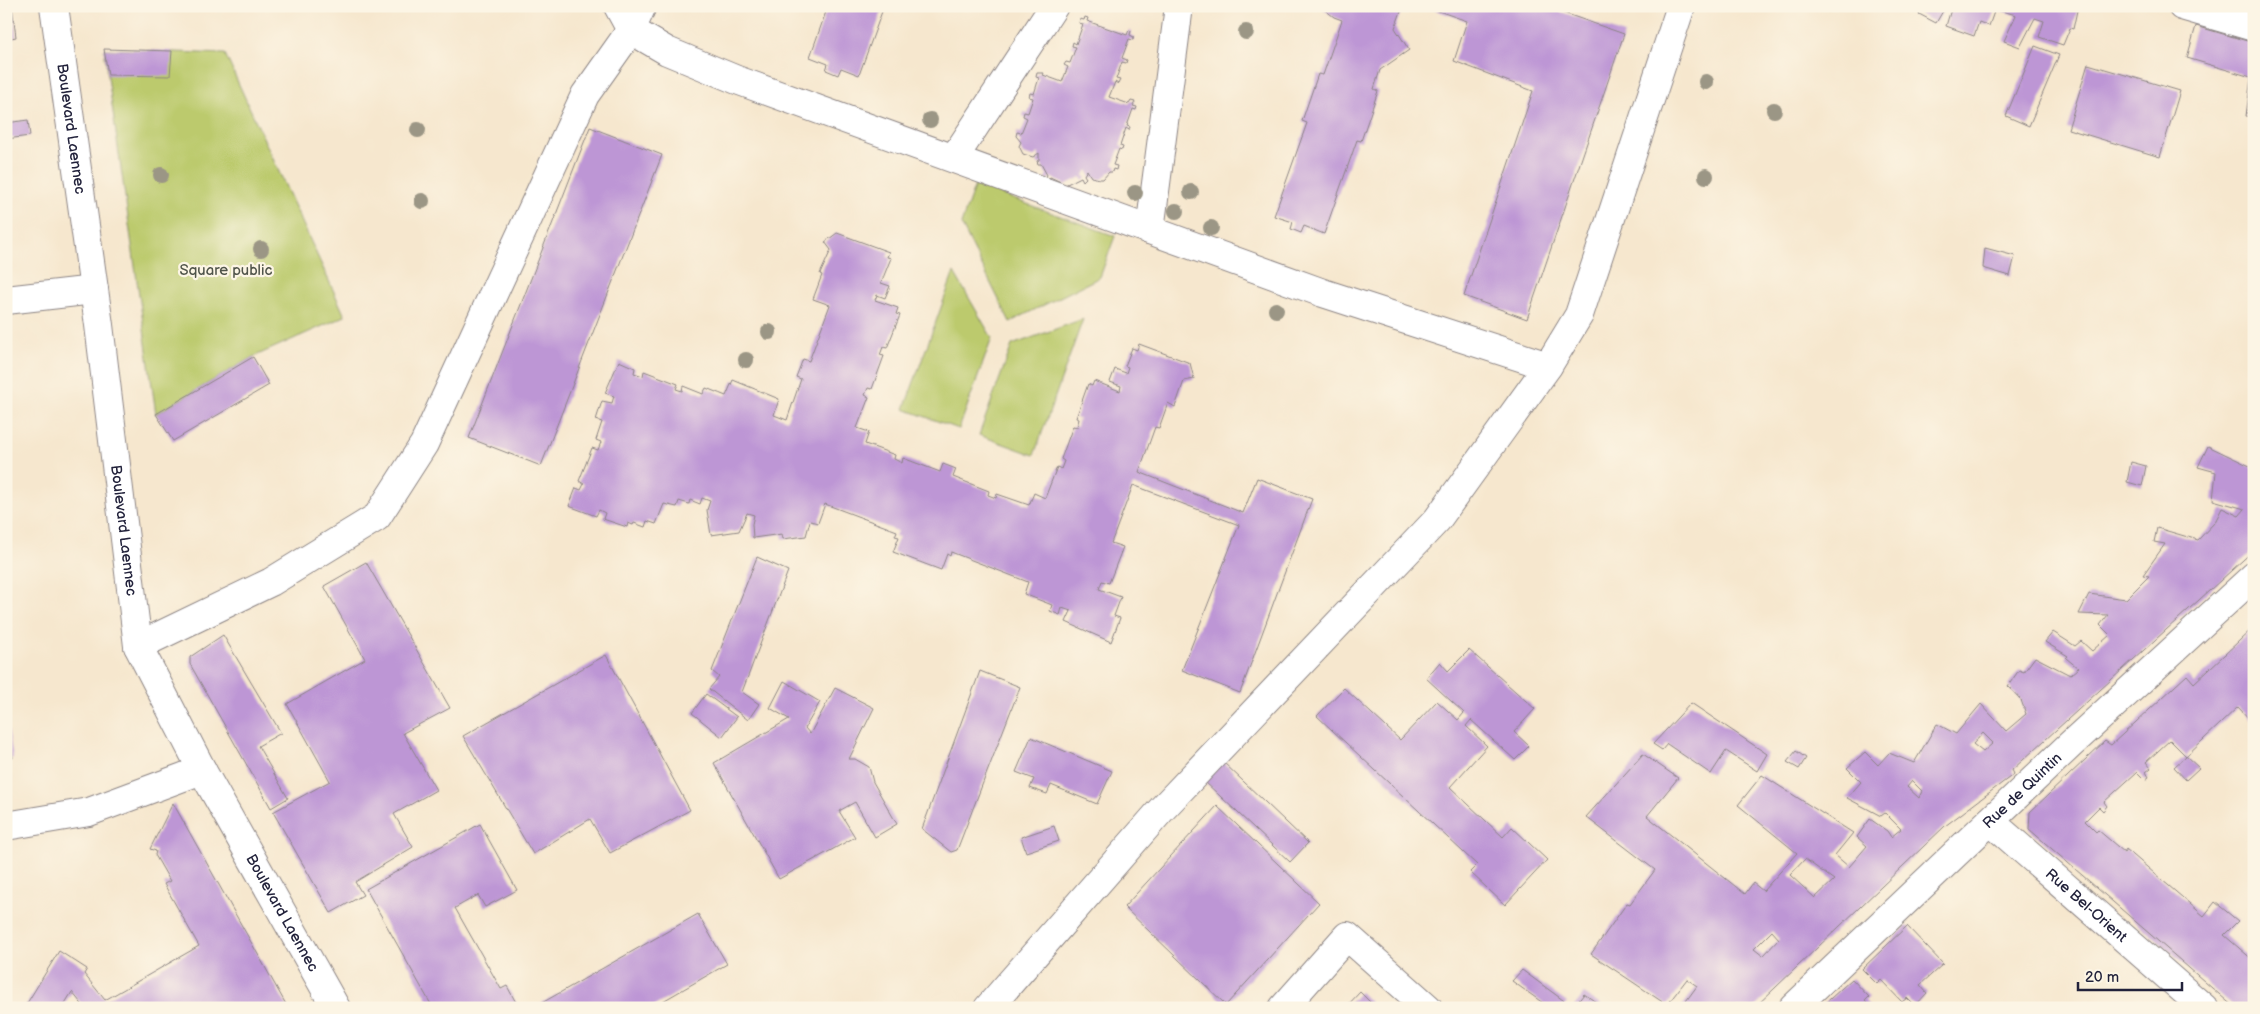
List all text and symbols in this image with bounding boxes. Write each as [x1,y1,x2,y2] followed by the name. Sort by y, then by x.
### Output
[53,62,90,195] street label: Boulevard Laennec
[180,261,272,280] park label: Square public
[107,464,141,597] street label: Boulevard Laennec
[1979,748,2066,832] street label: Rue de Quintin
[242,851,323,975] street label: Boulevard Laennec
[2042,864,2131,946] street label: Rue Bel-Orient
[2078,959,2181,991] scale bar
[2085,968,2119,987] text: 20 m

